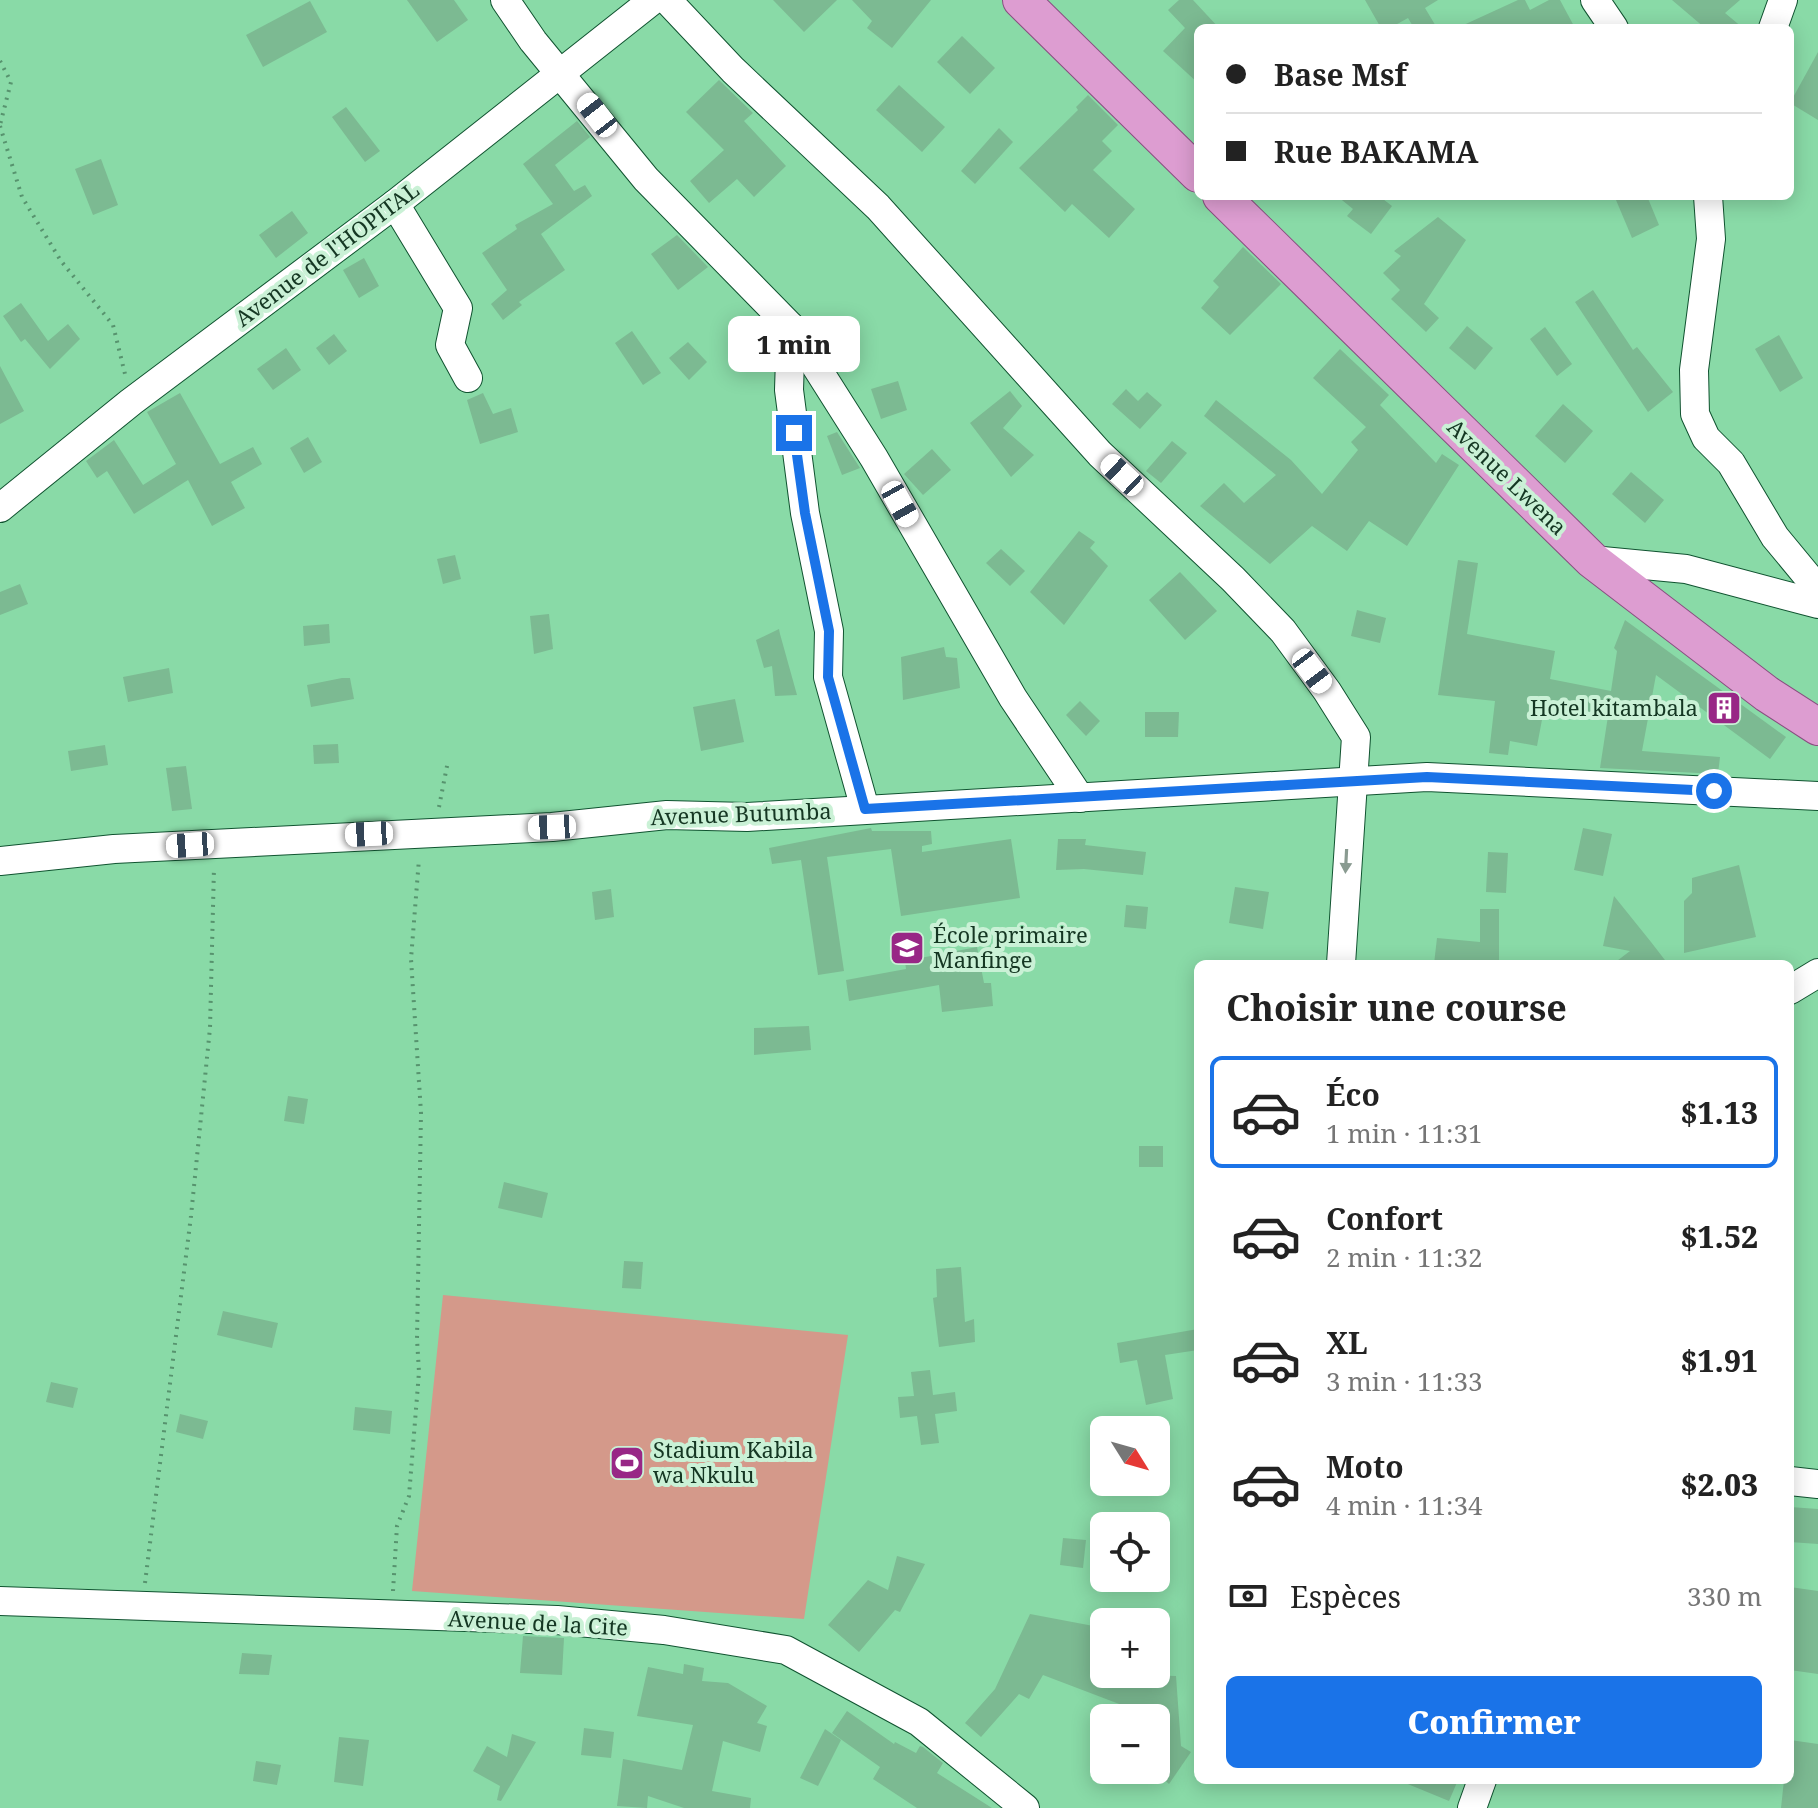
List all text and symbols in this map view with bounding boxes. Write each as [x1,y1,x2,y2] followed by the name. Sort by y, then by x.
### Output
[1274,54,1407,95] text: Base Msf
[573,89,621,141] car
[1274,131,1478,172] text: Rue BAKAMA
[228,174,425,332] street label: Avenue de l'HOPITAL
[728,317,860,373] callout: 1 min
[757,326,831,362] text: 1 min
[1441,412,1574,541] street label: Avenue Lwena
[776,415,812,451] route end
[1096,450,1148,500] car
[878,477,922,531] car
[1288,645,1336,697] car
[1705,689,1743,727] building icon: Hotel kitambala
[1530,692,1698,722] place label: Hotel kitambala
[1696,773,1732,809] route start
[650,795,832,831] street label: Avenue Butumba
[528,814,576,840] car
[344,821,394,847] car
[165,831,215,859] car
[1340,849,1353,874] one-way arrow
[933,919,1088,974] place label: École primaire Manfinge
[888,929,926,967] school or university icon: École primaire Manfinge
[1226,983,1567,1032] text: Choisir une course
[1326,1074,1380,1115] text: Éco
[1230,1076,1302,1148] icon: car
[1681,1092,1758,1133] text: $1.13
[1326,1115,1483,1151] text: 1 min · 11:31
[1326,1198,1443,1239] text: Confort
[1230,1200,1302,1272] icon: car
[1681,1216,1758,1257] text: $1.52
[1326,1239,1483,1275] text: 2 min · 11:32
[1326,1322,1368,1363] text: XL
[1230,1324,1302,1396] icon: car
[1681,1340,1758,1381] text: $1.91
[1326,1363,1483,1399] text: 3 min · 11:33
[1090,1416,1170,1496] north arrow
[1090,1416,1170,1784] map controls
[653,1434,814,1489] place label: Stadium Kabila wa Nkulu
[608,1444,646,1482] sports icon: Stadium Kabila wa Nkulu
[1326,1446,1404,1487] text: Moto
[1230,1448,1302,1520] icon: car
[1681,1464,1758,1505] text: $2.03
[1326,1487,1483,1523] text: 4 min · 11:34
[1090,1512,1170,1592] button: locate
[1226,1574,1270,1618] icon: cash
[1290,1576,1401,1617] text: Espèces
[1687,1578,1762,1614] text: 330 m
[447,1602,629,1642] street label: Avenue de la Cite
[1090,1608,1170,1688] button: +
[1226,1676,1762,1768] button: Confirmer
[1090,1704,1170,1784] button: −

